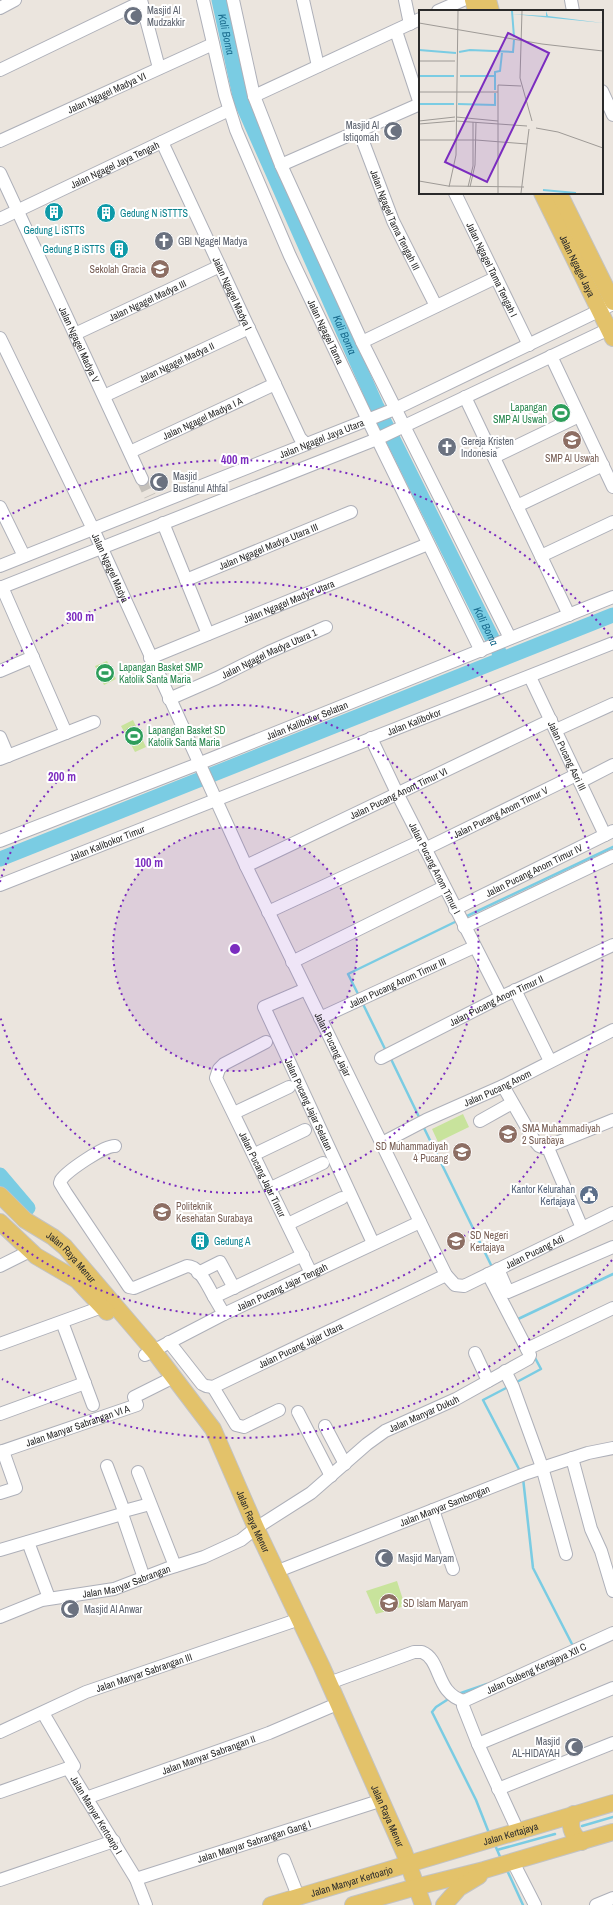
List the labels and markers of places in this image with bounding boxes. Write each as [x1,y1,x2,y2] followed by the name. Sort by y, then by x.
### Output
[147,4,185,29] place label: Masjid Al Mudzakkir
[122,5,144,27] mosque icon: Masjid Al Mudzakkir
[343,119,379,144] place label: Masjid Al Istiqomah
[382,120,404,142] mosque icon: Masjid Al Istiqomah
[43,201,65,223] building icon: Gedung L iSTTS
[95,202,117,224] building icon: Gedung N iSTTTS
[120,207,188,220] place label: Gedung N iSTTTS
[23,224,85,237] place label: Gedung L iSTTS
[153,230,175,252] church icon: GBI Ngagel Madya
[178,235,248,248] place label: GBI Ngagel Madya
[108,238,130,260] building icon: Gedung B iSTTS
[43,243,106,256] place label: Gedung B iSTTS
[149,258,171,280] school or university icon: Sekolah Gracia
[89,263,146,276] place label: Sekolah Gracia
[493,401,547,426] place label: Lapangan SMP Al Uswah
[550,402,572,424] sports icon: Lapangan SMP Al Uswah
[561,429,583,451] school or university icon: SMP Al Uswah
[461,435,514,460] place label: Gereja Kristen Indonesia
[436,436,458,458] church icon: Gereja Kristen Indonesia
[545,452,599,465] place label: SMP Al Uswah
[173,470,228,495] place label: Masjid Bustanul Athfal
[148,471,170,493] mosque icon: Masjid Bustanul Athfal
[119,661,203,686] place label: Lapangan Basket SMP Katolik Santa Maria
[94,662,116,684] sports icon: Lapangan Basket SMP Katolik Santa Maria
[148,724,226,749] place label: Lapangan Basket SD Katolik Santa Maria
[123,725,145,747] sports icon: Lapangan Basket SD Katolik Santa Maria
[228,942,242,956] centre of rings
[522,1122,600,1147] place label: SMA Muhammadiyah 2 Surabaya
[497,1123,519,1145] school or university icon: SMA Muhammadiyah 2 Surabaya
[376,1140,448,1165] place label: SD Muhammadiyah 4 Pucang
[451,1141,473,1163] school or university icon: SD Muhammadiyah 4 Pucang
[511,1183,575,1208] place label: Kantor Kelurahan Kertajaya
[578,1184,600,1206] public building icon: Kantor Kelurahan Kertajaya
[176,1200,253,1225] place label: Politeknik Kesehatan Surabaya
[151,1201,173,1223] school or university icon: Politeknik Kesehatan Surabaya
[470,1229,508,1254] place label: SD Negeri Kertajaya
[189,1230,211,1252] building icon: Gedung A
[445,1230,467,1252] school or university icon: SD Negeri Kertajaya
[214,1235,251,1248] place label: Gedung A
[373,1547,395,1569] mosque icon: Masjid Maryam
[398,1552,454,1565] place label: Masjid Maryam
[378,1592,400,1614] school or university icon: SD Islam Maryam
[403,1597,468,1610] place label: SD Islam Maryam
[59,1598,81,1620] mosque icon: Masjid Al Anwar
[84,1603,143,1616] place label: Masjid Al Anwar
[511,1735,560,1760] place label: Masjid AL-HIDAYAH
[563,1736,585,1758] mosque icon: Masjid AL-HIDAYAH

